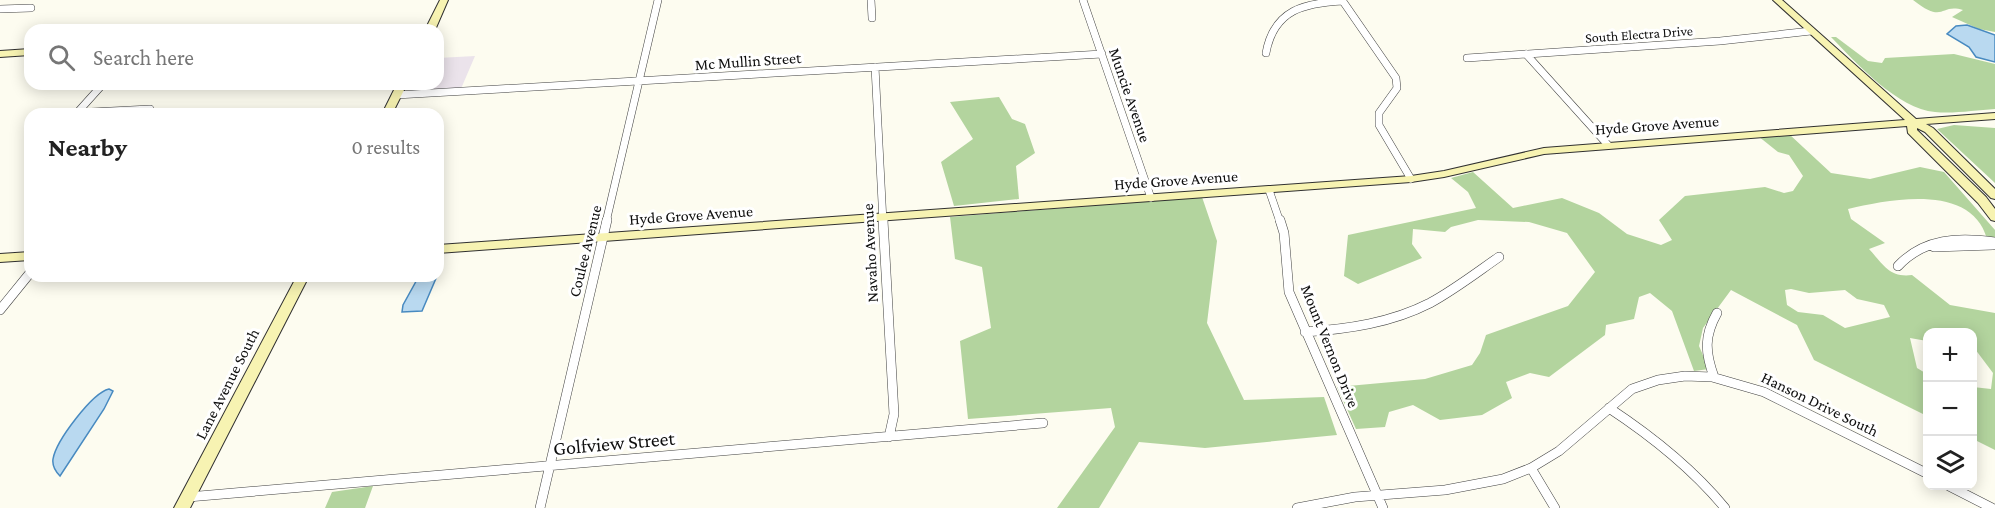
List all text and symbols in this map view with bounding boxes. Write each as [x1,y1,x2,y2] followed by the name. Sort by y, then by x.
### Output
[1585,22,1693,46] street label: South Electra Drive
[24,24,444,90] search box
[45,41,78,74] icon: search
[93,45,194,70] text: Search here
[1106,46,1154,144] street label: Muncie Avenue
[694,49,802,73] street label: Mc Mullin Street
[1595,112,1719,139] street label: Hyde Grove Avenue
[48,133,127,162] text: Nearby
[351,136,420,158] text: 0 results
[1114,167,1238,194] street label: Hyde Grove Avenue
[629,202,753,229] street label: Hyde Grove Avenue
[565,203,605,299] street label: Coulee Avenue
[859,203,881,303] street label: Navaho Avenue
[1298,282,1362,410] street label: Mount Vernon Drive
[192,325,262,442] street label: Lane Avenue South
[1923,328,1977,490] map controls
[1923,328,1977,382] button: +
[1759,368,1882,440] street label: Hanson Drive South
[1923,382,1977,436] button: −
[552,427,676,459] street label: Golfview Street
[1923,436,1977,490] button: layers

